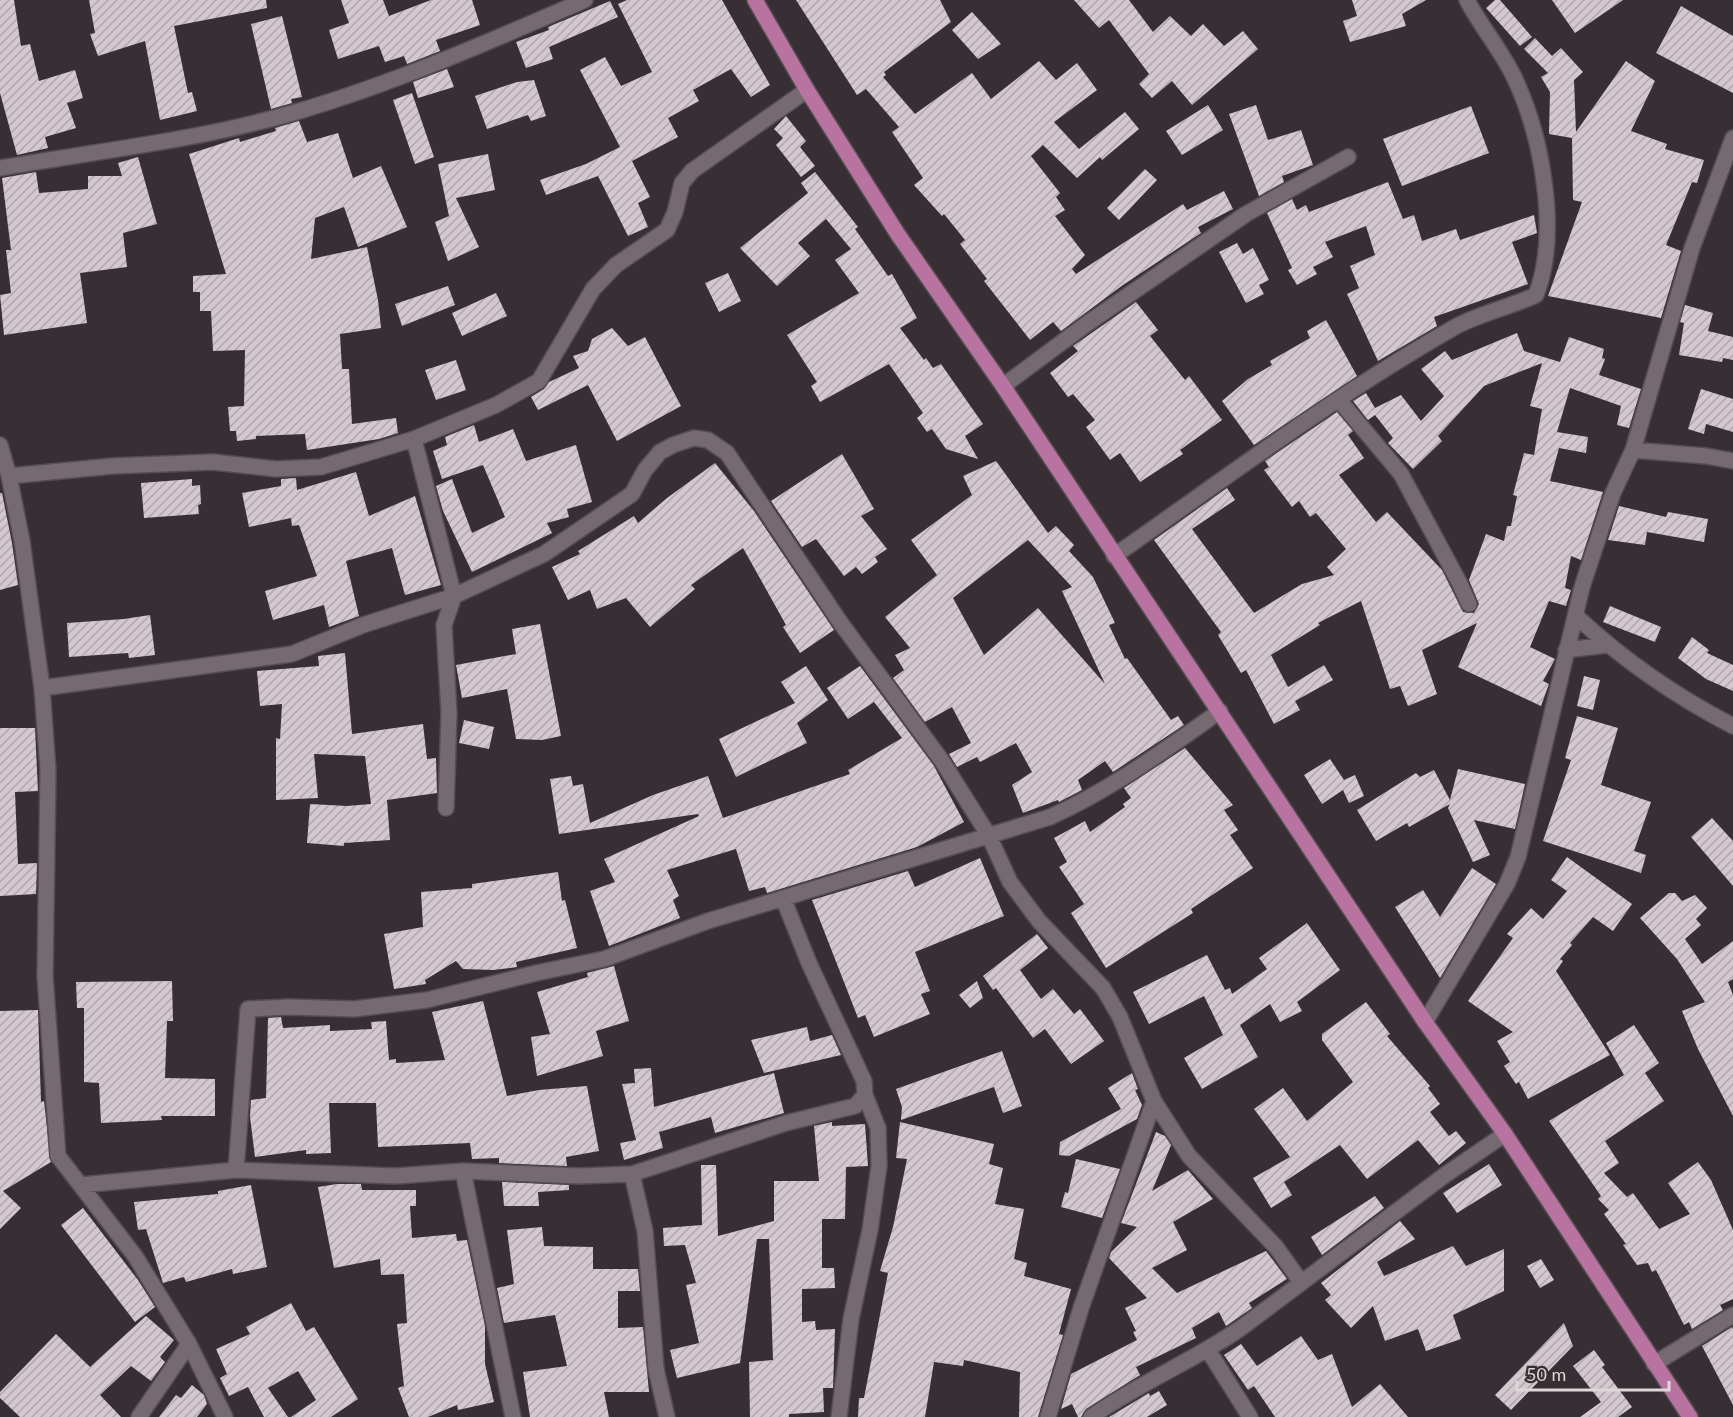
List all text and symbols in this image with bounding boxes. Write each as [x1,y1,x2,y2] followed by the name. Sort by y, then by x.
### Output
[1517,1354,1668,1392] scale bar
[1526,1363,1566,1385] text: 50 m

